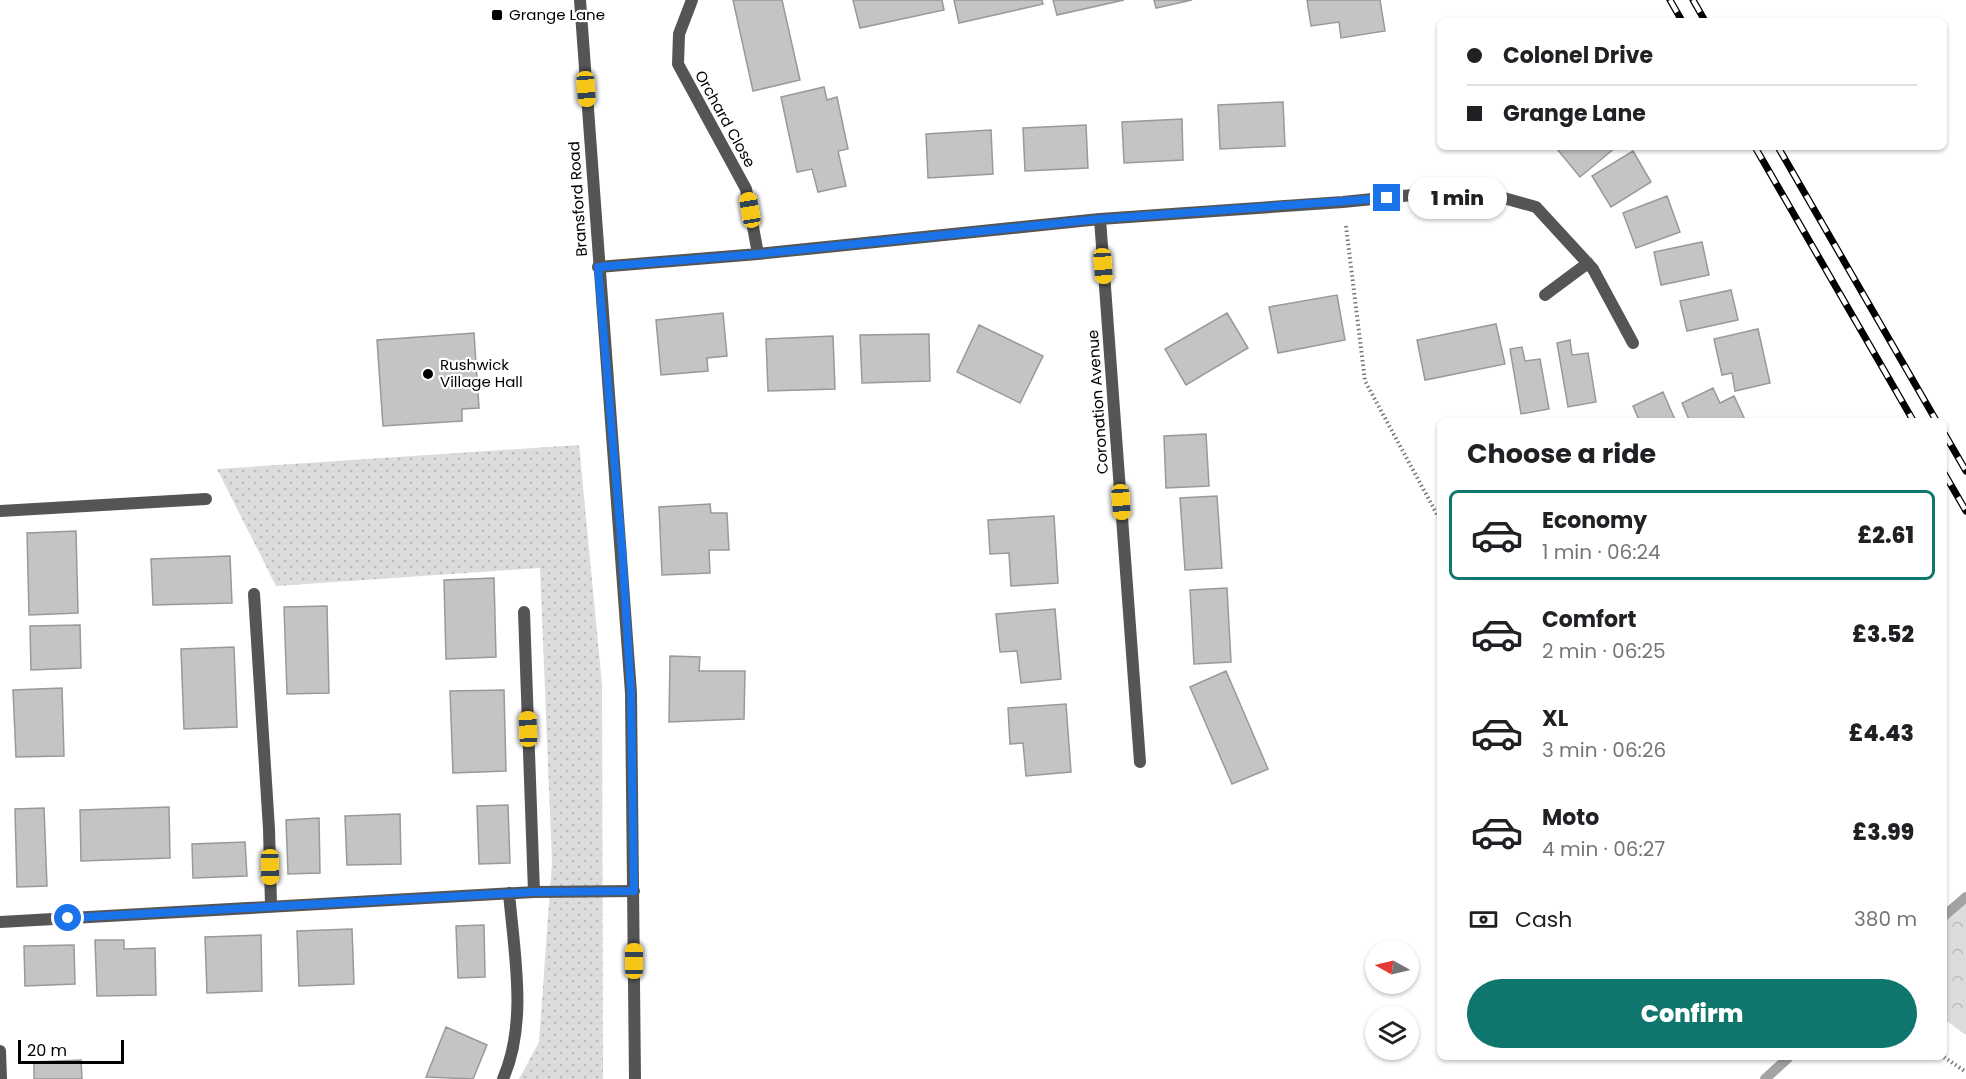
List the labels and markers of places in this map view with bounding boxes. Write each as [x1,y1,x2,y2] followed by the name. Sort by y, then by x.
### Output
[509,4,605,25] place label: Grange Lane
[490,8,504,22] marker: Grange Lane
[440,354,523,392] place label: Rushwick Village Hall
[421,367,435,381] marker: Rushwick Village Hall

